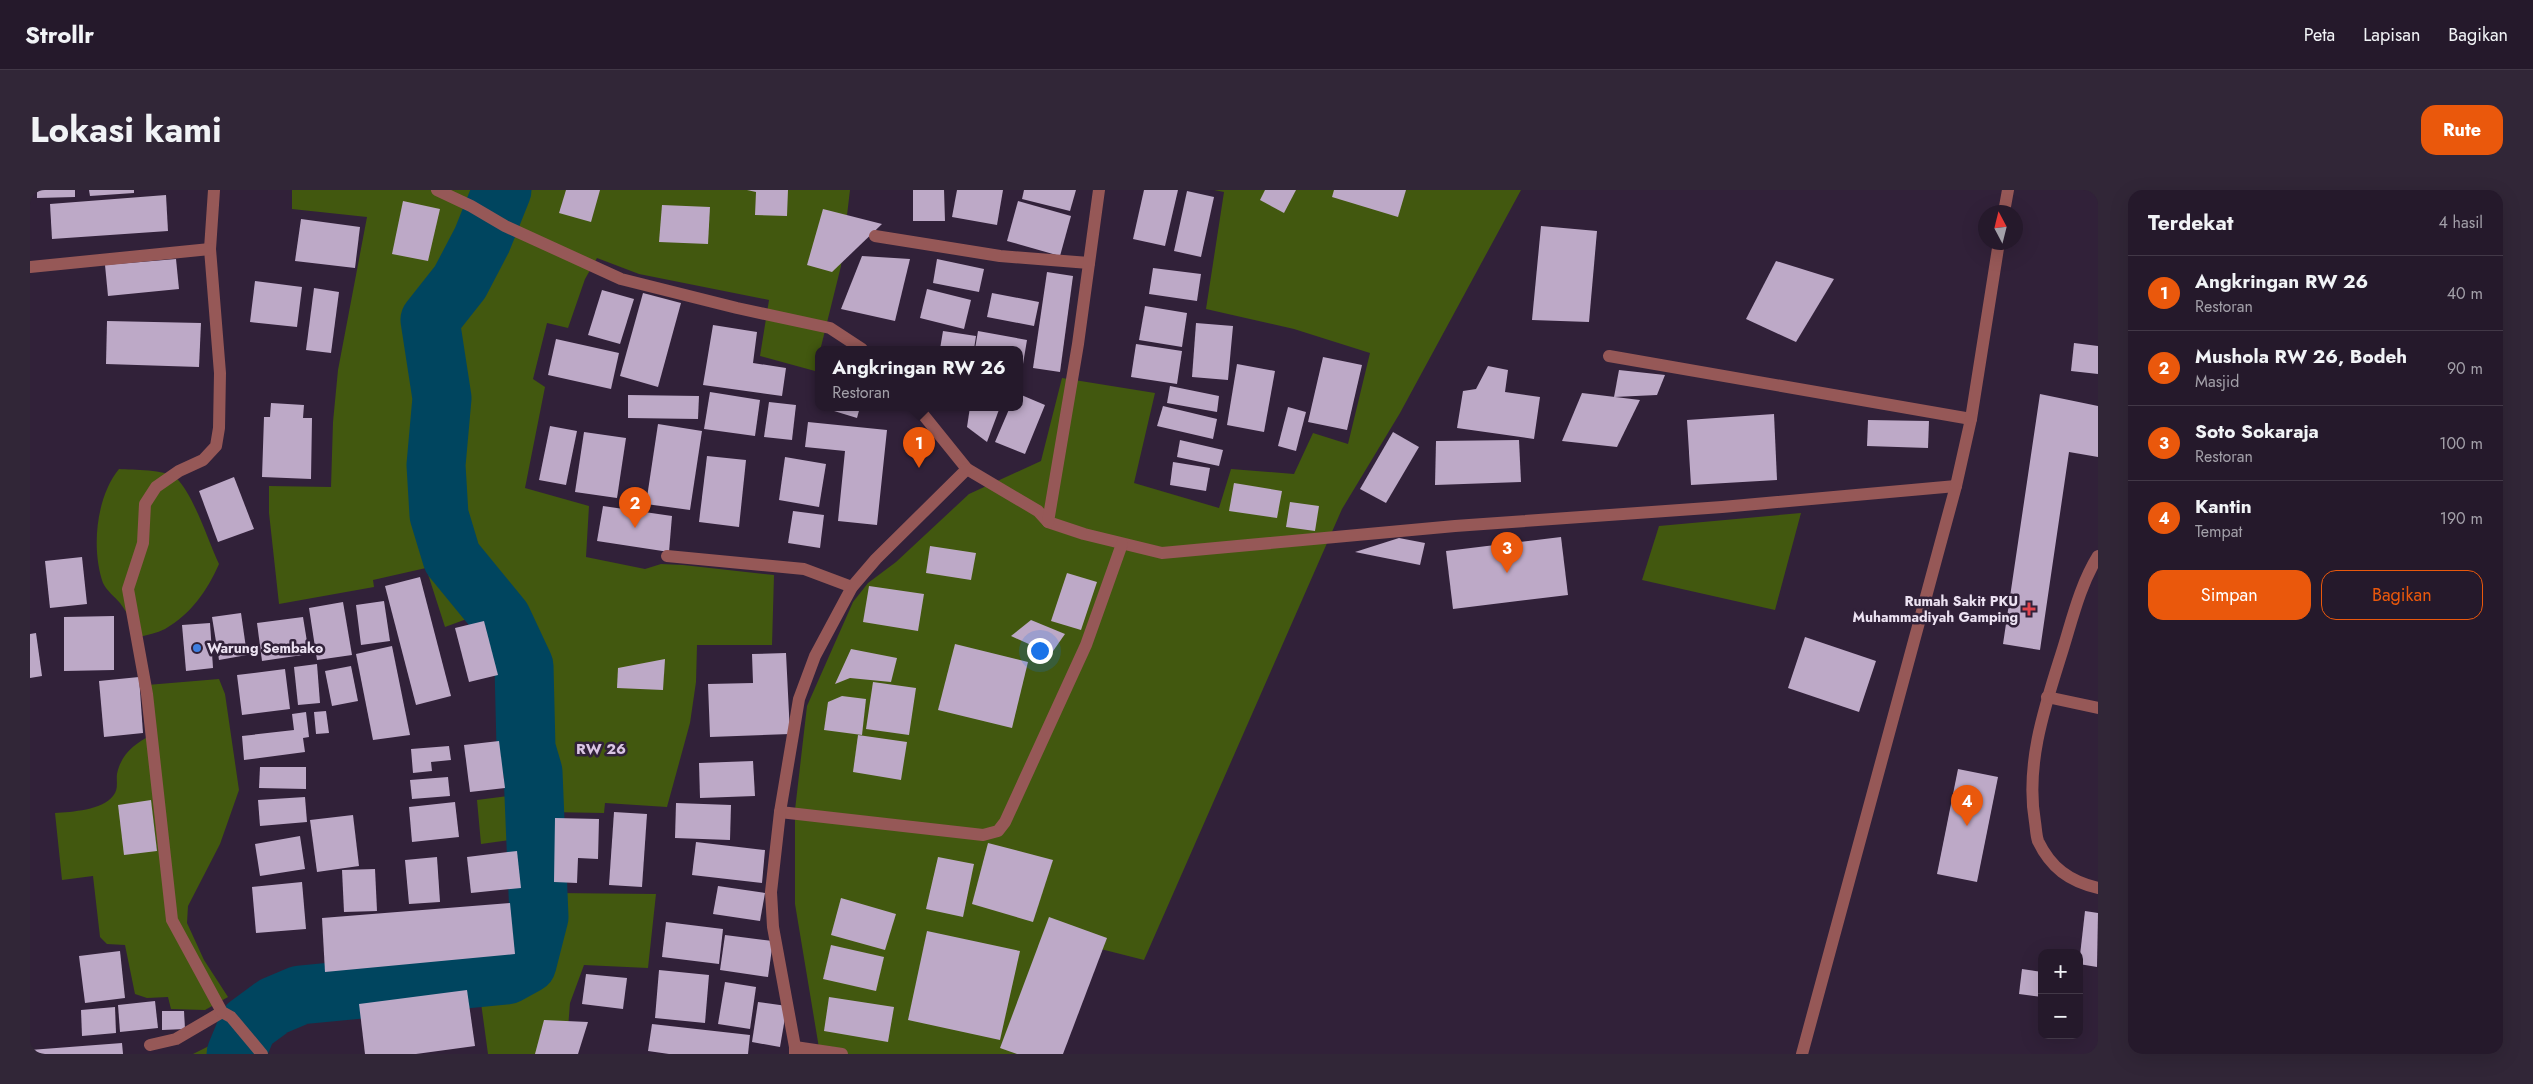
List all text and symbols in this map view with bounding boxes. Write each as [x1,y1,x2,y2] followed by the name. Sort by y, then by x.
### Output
[25,17,94,52] text: Strollr
[2304,22,2335,48] text: Peta
[2363,22,2420,48] text: Lapisan
[2448,22,2508,48] text: Bagikan
[30,105,222,155] text: Lokasi kami
[2421,105,2503,155] button: Rute
[1978,205,2023,250] north arrow
[2148,208,2233,238] text: Terdekat
[2438,211,2483,234] text: 4 hasil
[2195,268,2368,295] text: Angkringan RW 26
[2160,282,2168,305] text: 1
[2447,282,2483,305] text: 40 m
[2195,295,2253,318] text: Restoran
[2195,343,2407,370] text: Mushola RW 26, Bodeh
[815,346,1023,411] popup
[832,354,1006,381] text: Angkringan RW 26
[2159,357,2169,380] text: 2
[2447,357,2483,380] text: 90 m
[2195,370,2239,393] text: Masjid
[832,381,890,404] text: Restoran
[2195,418,2319,445] text: Soto Sokaraja
[903,427,935,468] pin: 1
[2159,432,2169,455] text: 3
[2439,432,2483,455] text: 100 m
[2195,445,2253,468] text: Restoran
[619,487,651,528] pin: 2
[2195,493,2252,520] text: Kantin
[2158,507,2170,530] text: 4
[2440,507,2483,530] text: 190 m
[2195,520,2242,543] text: Tempat
[1491,532,1523,573] pin: 3
[2148,570,2311,620] button: Simpan
[2321,570,2483,620] button: Bagikan
[1852,591,2018,627] place label: Rumah Sakit PKU Muhammadiyah Gamping
[2022,602,2036,616] marker: Rumah Sakit PKU Muhammadiyah Gamping
[207,638,323,658] place label: Warung Sembako
[1027,638,1053,664] your location
[191,642,203,654] marker: Warung Sembako
[576,738,626,760] district label: RW 26
[1951,785,1983,826] pin: 4
[2038,949,2083,1039] map controls
[2038,949,2083,994] button: +
[2038,994,2083,1039] button: −

